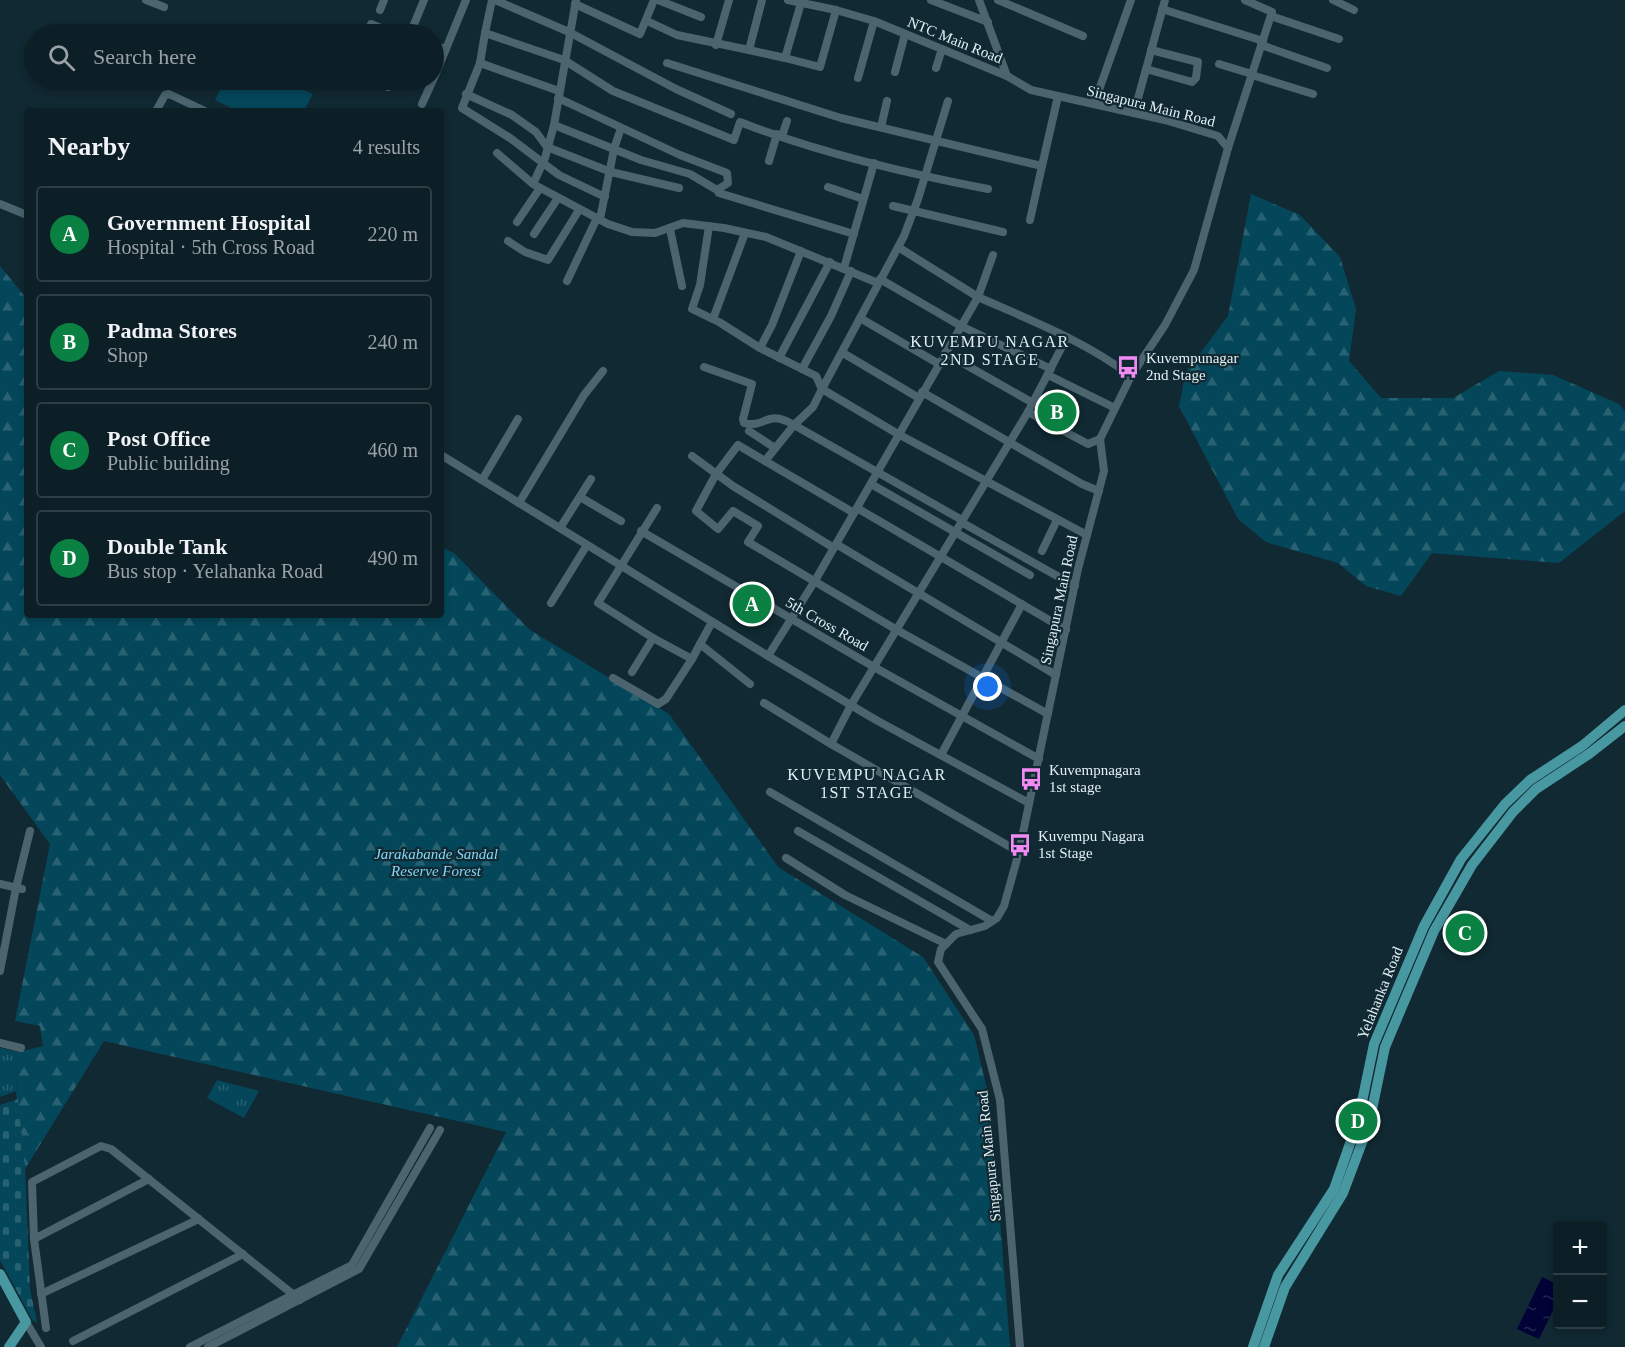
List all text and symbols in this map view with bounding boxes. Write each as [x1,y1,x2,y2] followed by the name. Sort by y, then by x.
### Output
[905,14,1005,66] street label: NTC Main Road
[24,24,444,90] search box
[45,41,78,74] icon: search
[93,44,196,69] text: Search here
[1085,82,1217,130] street label: Singapura Main Road
[48,132,130,161] text: Nearby
[353,136,420,158] text: 4 results
[107,210,311,235] text: Government Hospital
[62,223,77,245] text: A
[367,223,418,245] text: 220 m
[107,236,315,258] text: Hospital · 5th Cross Road
[107,318,237,343] text: Padma Stores
[63,331,76,353] text: B
[367,331,418,353] text: 240 m
[910,333,1070,368] district label: KUVEMPU NAGAR 2ND STAGE
[107,344,148,366] text: Shop
[1146,350,1238,383] place label: Kuvempunagar 2nd Stage
[1115,354,1141,380] bus stop icon: Kuvempunagar 2nd Stage
[1038,390,1076,434] pin: B
[107,426,210,451] text: Post Office
[62,439,77,461] text: C
[367,439,418,461] text: 460 m
[107,452,230,474] text: Public building
[1037,533,1081,666] street label: Singapura Main Road
[107,534,227,559] text: Double Tank
[62,547,77,569] text: D
[367,547,418,569] text: 490 m
[107,560,323,582] text: Bus stop · Yelahanka Road
[732,582,771,626] pin: A
[783,594,871,654] street label: 5th Cross Road
[973,672,1002,701] your location
[1049,762,1141,795] place label: Kuvempnagara 1st stage
[787,766,947,801] district label: KUVEMPU NAGAR 1ST STAGE
[1018,766,1044,792] bus stop icon: Kuvempnagara 1st stage
[1038,828,1145,861] place label: Kuvempu Nagara 1st Stage
[1007,832,1033,858] bus stop icon: Kuvempu Nagara 1st Stage
[374,846,498,879] park label: Jarakabande Sandal Reserve Forest
[1446,910,1484,956] pin: C
[1354,944,1406,1041] street label: Yelahanka Road
[974,1089,1004,1222] street label: Singapura Main Road
[1338,1098,1378,1144] pin: D
[1553,1221,1607,1329] map controls
[1553,1221,1607,1275] button: +
[1553,1275,1607,1329] button: −

